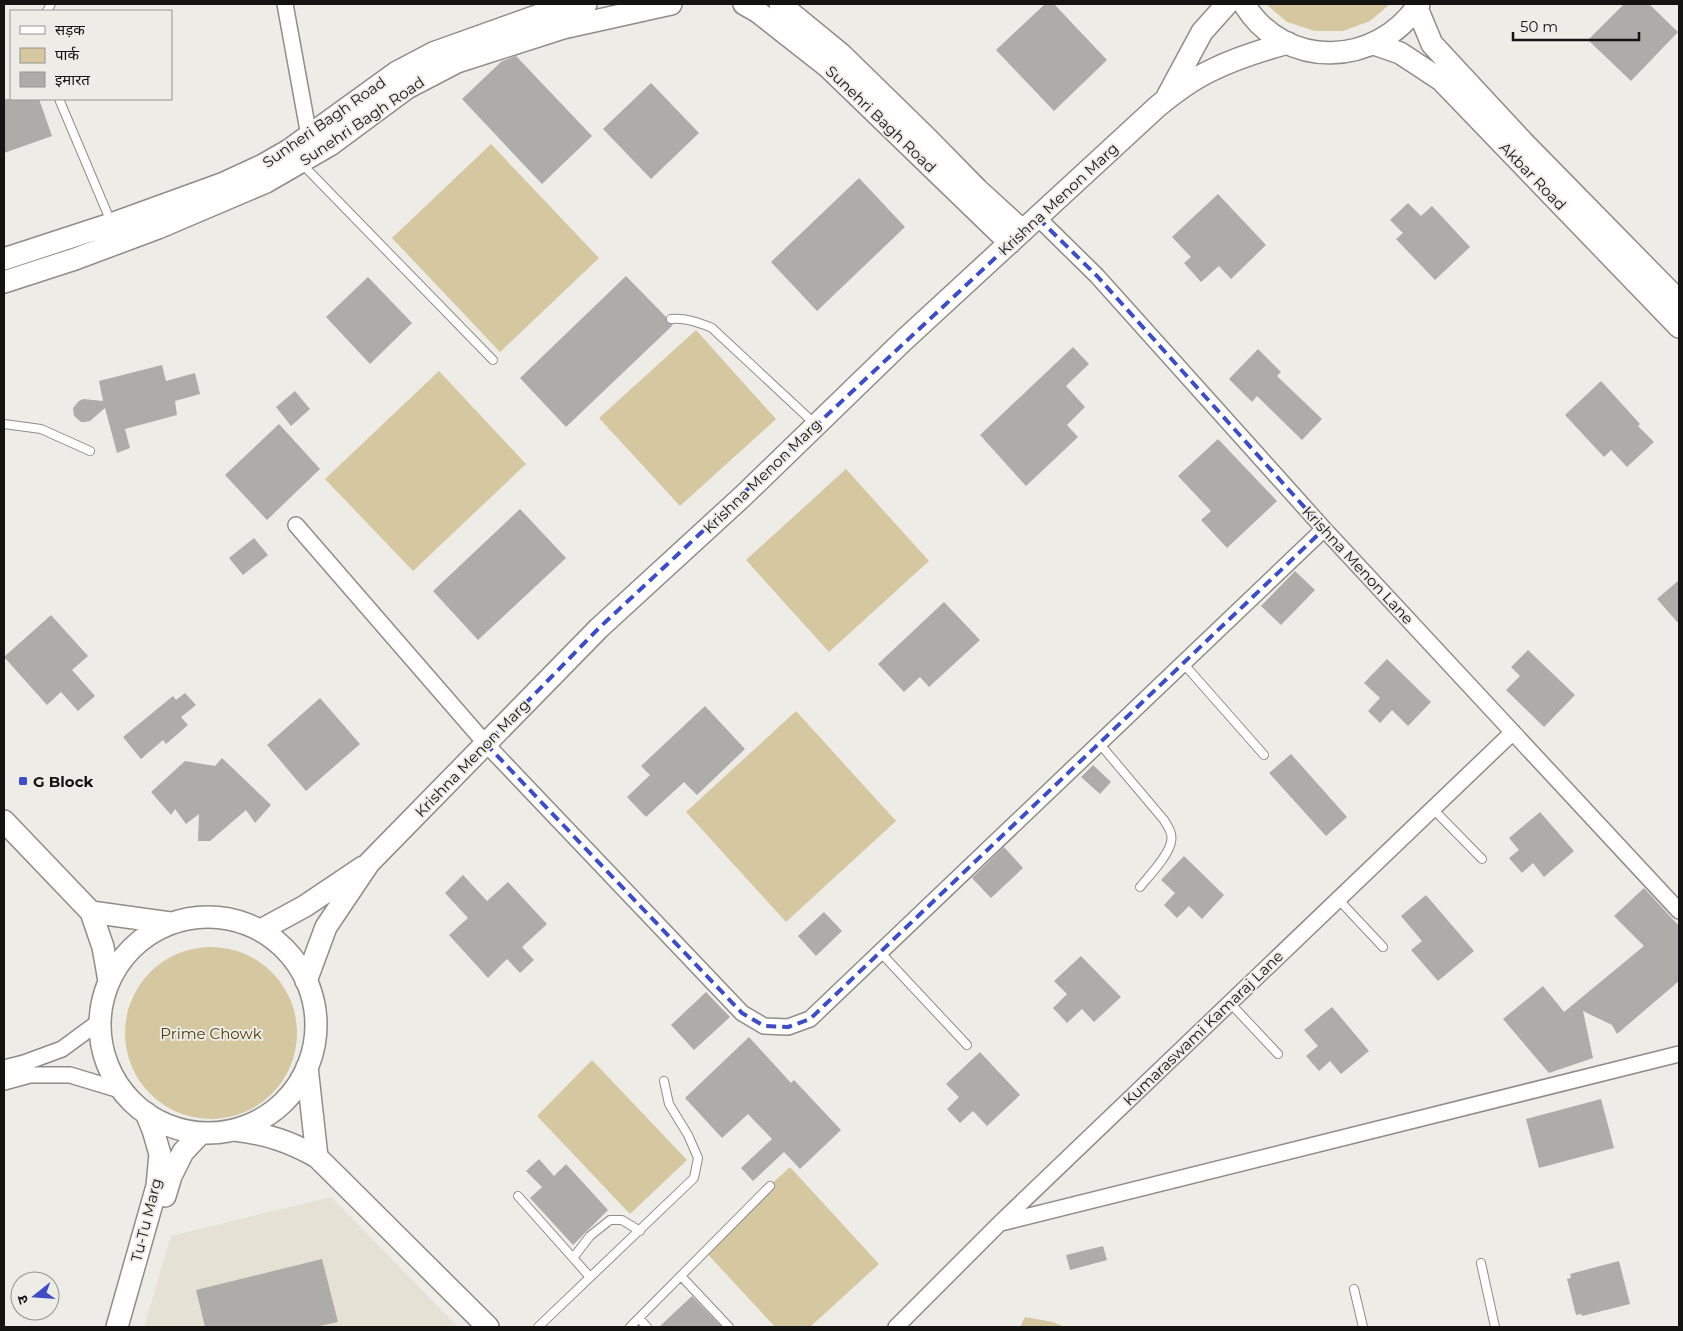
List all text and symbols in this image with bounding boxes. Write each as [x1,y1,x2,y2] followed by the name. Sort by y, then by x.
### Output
[10,10,172,100] legend
[1513,10,1639,42] scale bar
[1520,17,1558,36] text: 50 m
[55,20,85,39] text: सड़क
[55,45,79,64] text: पार्क
[822,61,940,177] street label: Sunehri Bagh Road
[55,70,90,89] text: इमारत
[259,72,389,172] street label: Sunheri Bagh Road
[296,72,428,170] street label: Sunehri Bagh Road
[994,138,1122,260] street label: Krishna Menon Marg
[1496,138,1570,214] street label: Akbar Road
[699,415,825,537] street label: Krishna Menon Marg
[1298,502,1418,628] street label: Krishna Menon Lane
[411,695,533,821] street label: Krishna Menon Marg
[33,772,93,791] place label: G Block
[17,775,29,787] marker: G Block
[1119,946,1287,1110] street label: Kumaraswami Kamaraj Lane
[160,1024,262,1043] park label: Prime Chowk
[126,1176,166,1264] street label: Tu-Tu Marg
[10,1271,60,1321] north arrow
[13,1292,32,1306] text: उ

